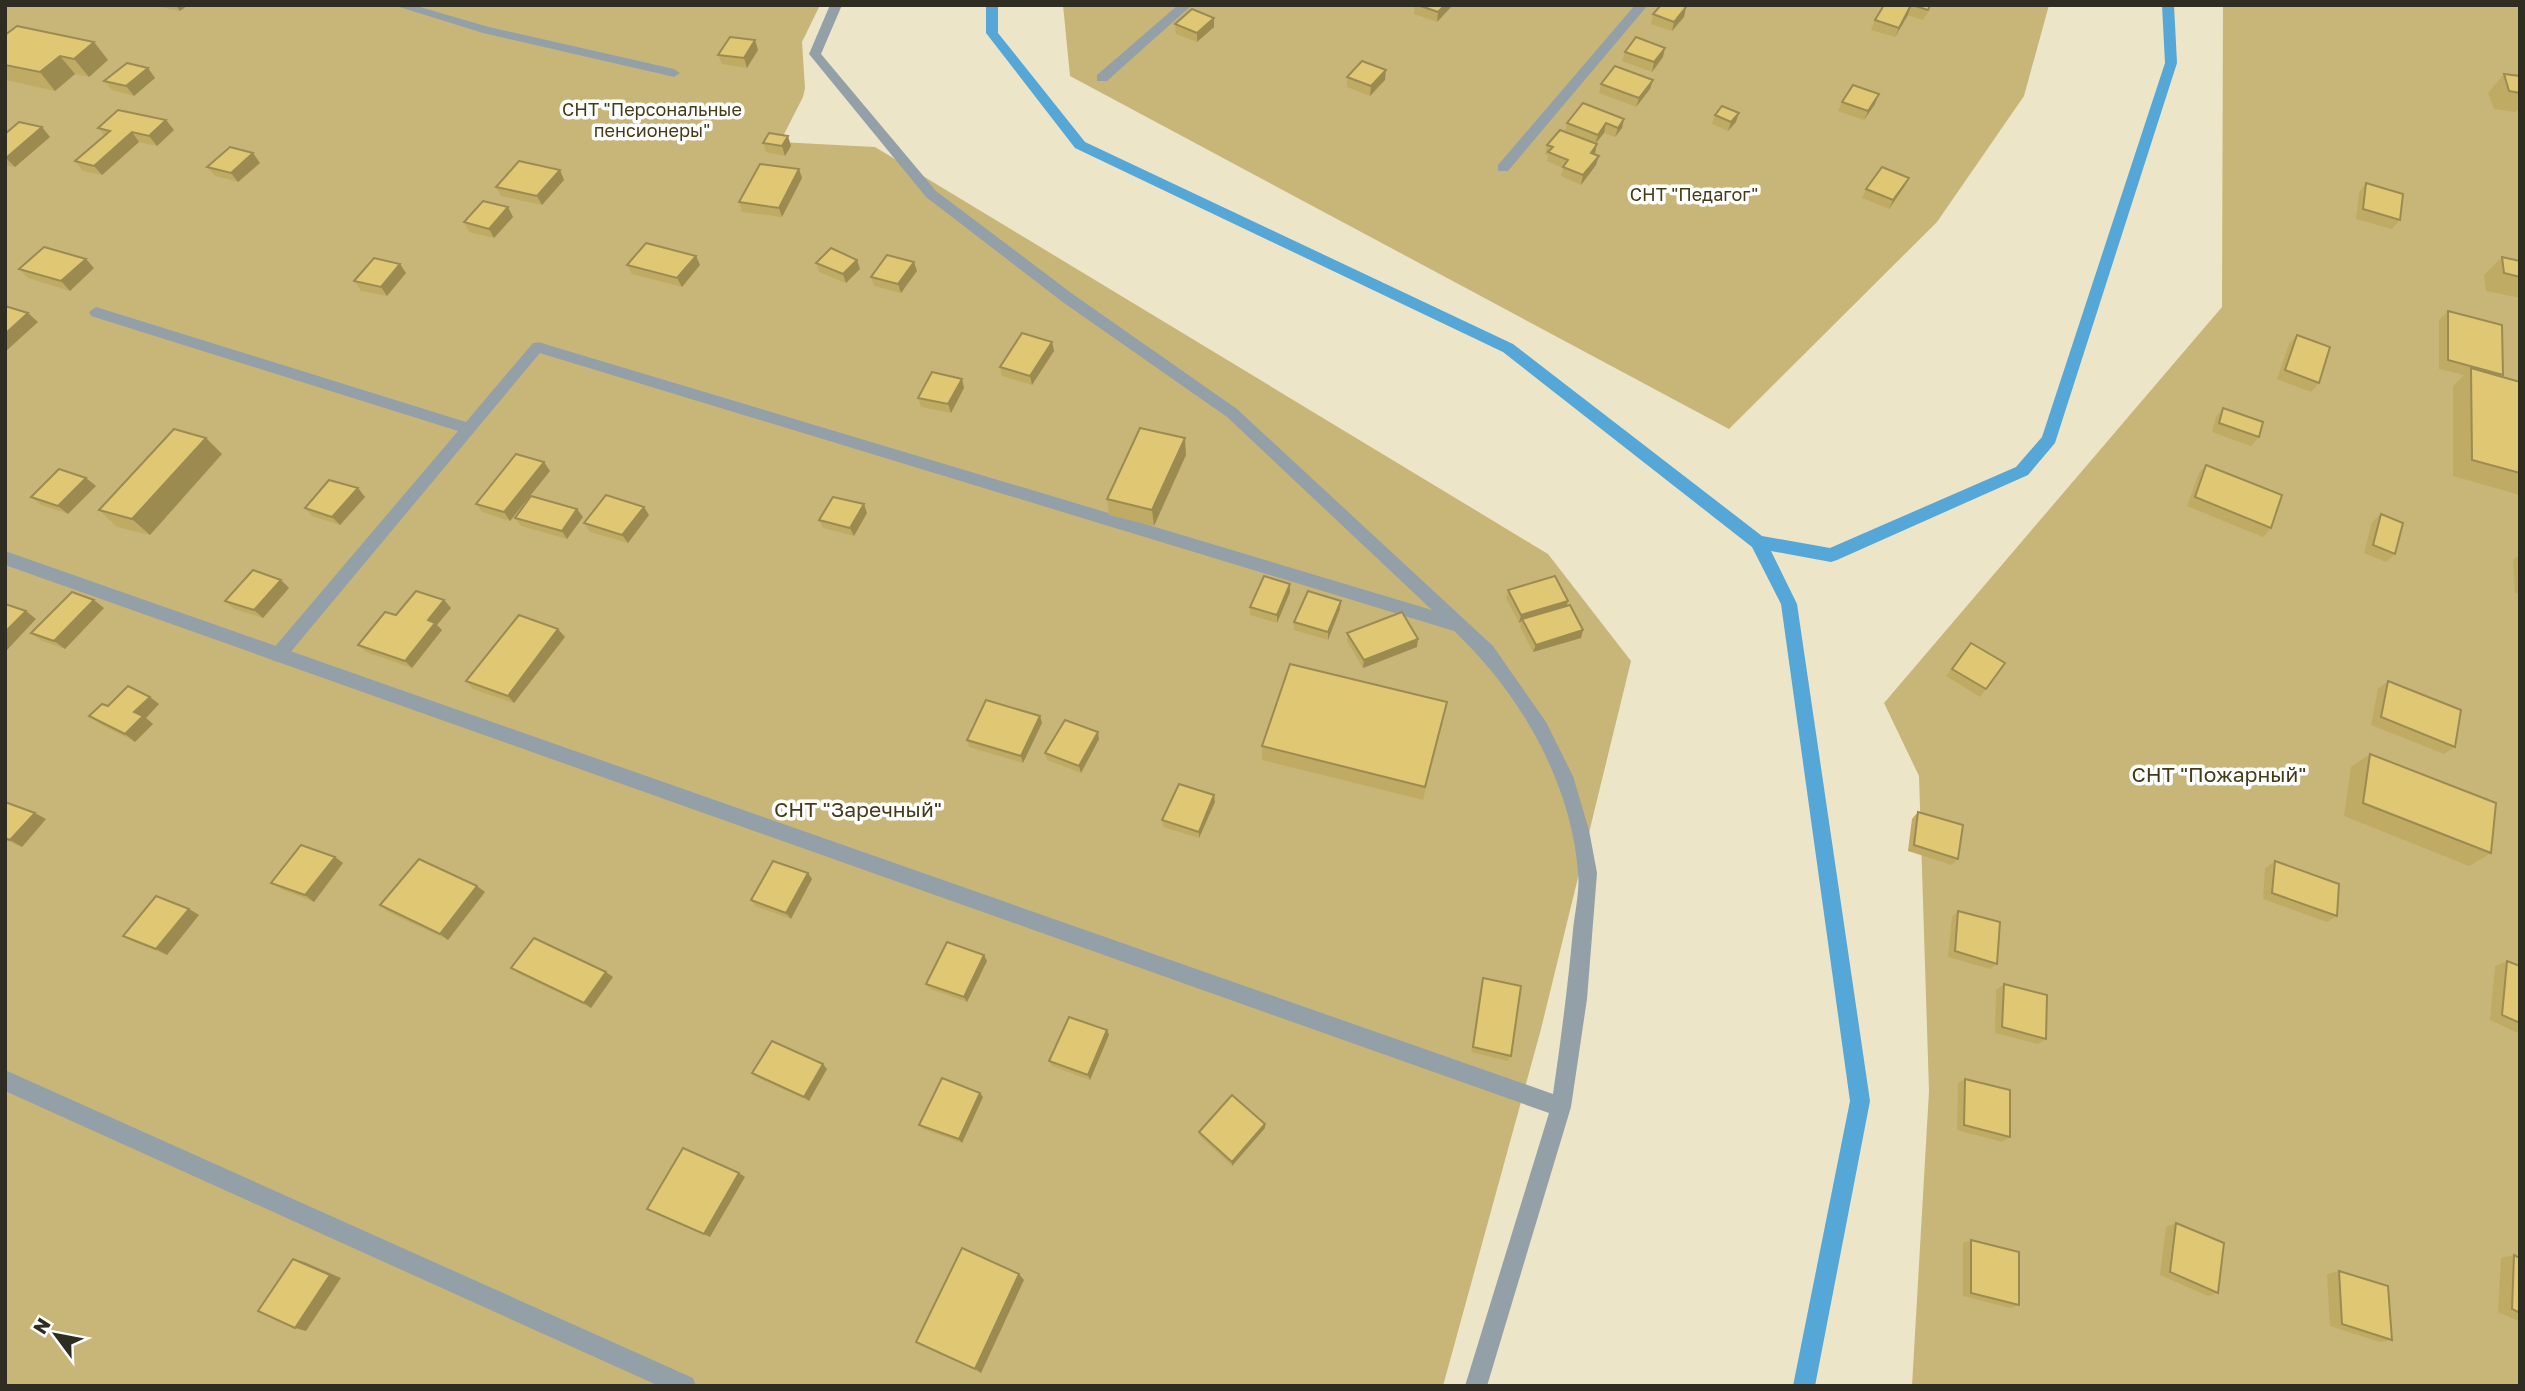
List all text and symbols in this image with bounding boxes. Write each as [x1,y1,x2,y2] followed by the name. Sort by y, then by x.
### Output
[562,98,742,141] park label: СНТ "Персональные пенсионеры"
[1630,183,1758,205] park label: СНТ "Педагог"
[2131,761,2307,787] park label: СНТ "Пожарный"
[774,796,942,822] park label: СНТ "Заречный"
[21,1300,91,1370] north arrow
[28,1314,55,1338] text: N

